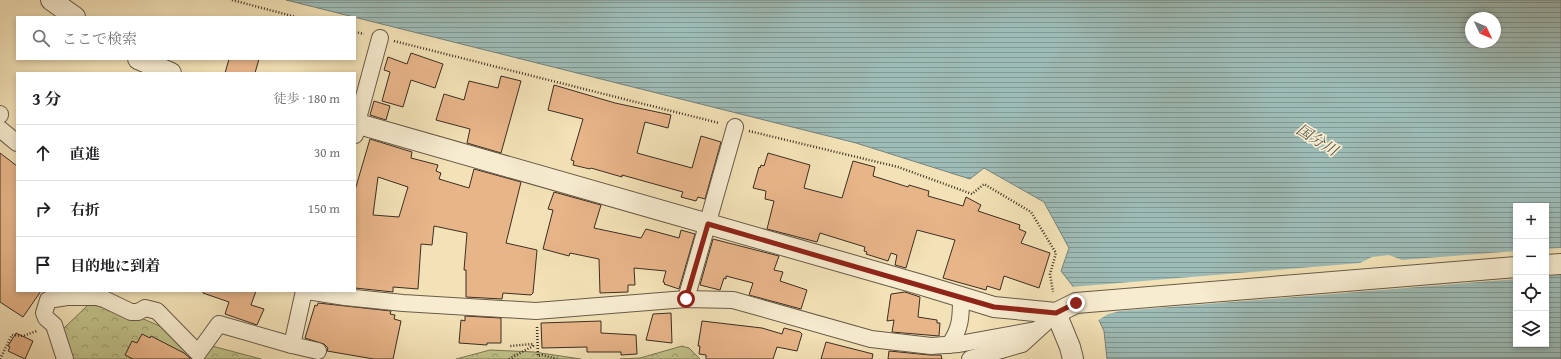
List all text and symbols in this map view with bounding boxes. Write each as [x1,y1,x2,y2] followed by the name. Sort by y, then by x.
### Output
[1465,12,1501,48] north arrow
[16,16,356,60] search box
[30,27,52,49] icon: search
[62,28,137,49] text: ここで検索
[32,86,62,111] text: 3 分
[274,89,340,108] text: 徒歩 · 180 m
[1293,119,1344,161] water label: 国分川
[32,142,54,164] icon: ahead
[70,143,100,164] text: 直進
[314,143,340,162] text: 30 m
[32,198,54,220] icon: right
[70,199,100,220] text: 右折
[308,199,340,218] text: 150 m
[1513,203,1549,347] map controls
[1513,203,1549,239] button: +
[1513,239,1549,275] button: −
[32,254,54,276] icon: arrive
[70,255,160,276] text: 目的地に到着
[1513,275,1549,311] button: locate
[677,290,695,308] route start
[1067,294,1085,312] route end
[1513,311,1549,347] button: layers

